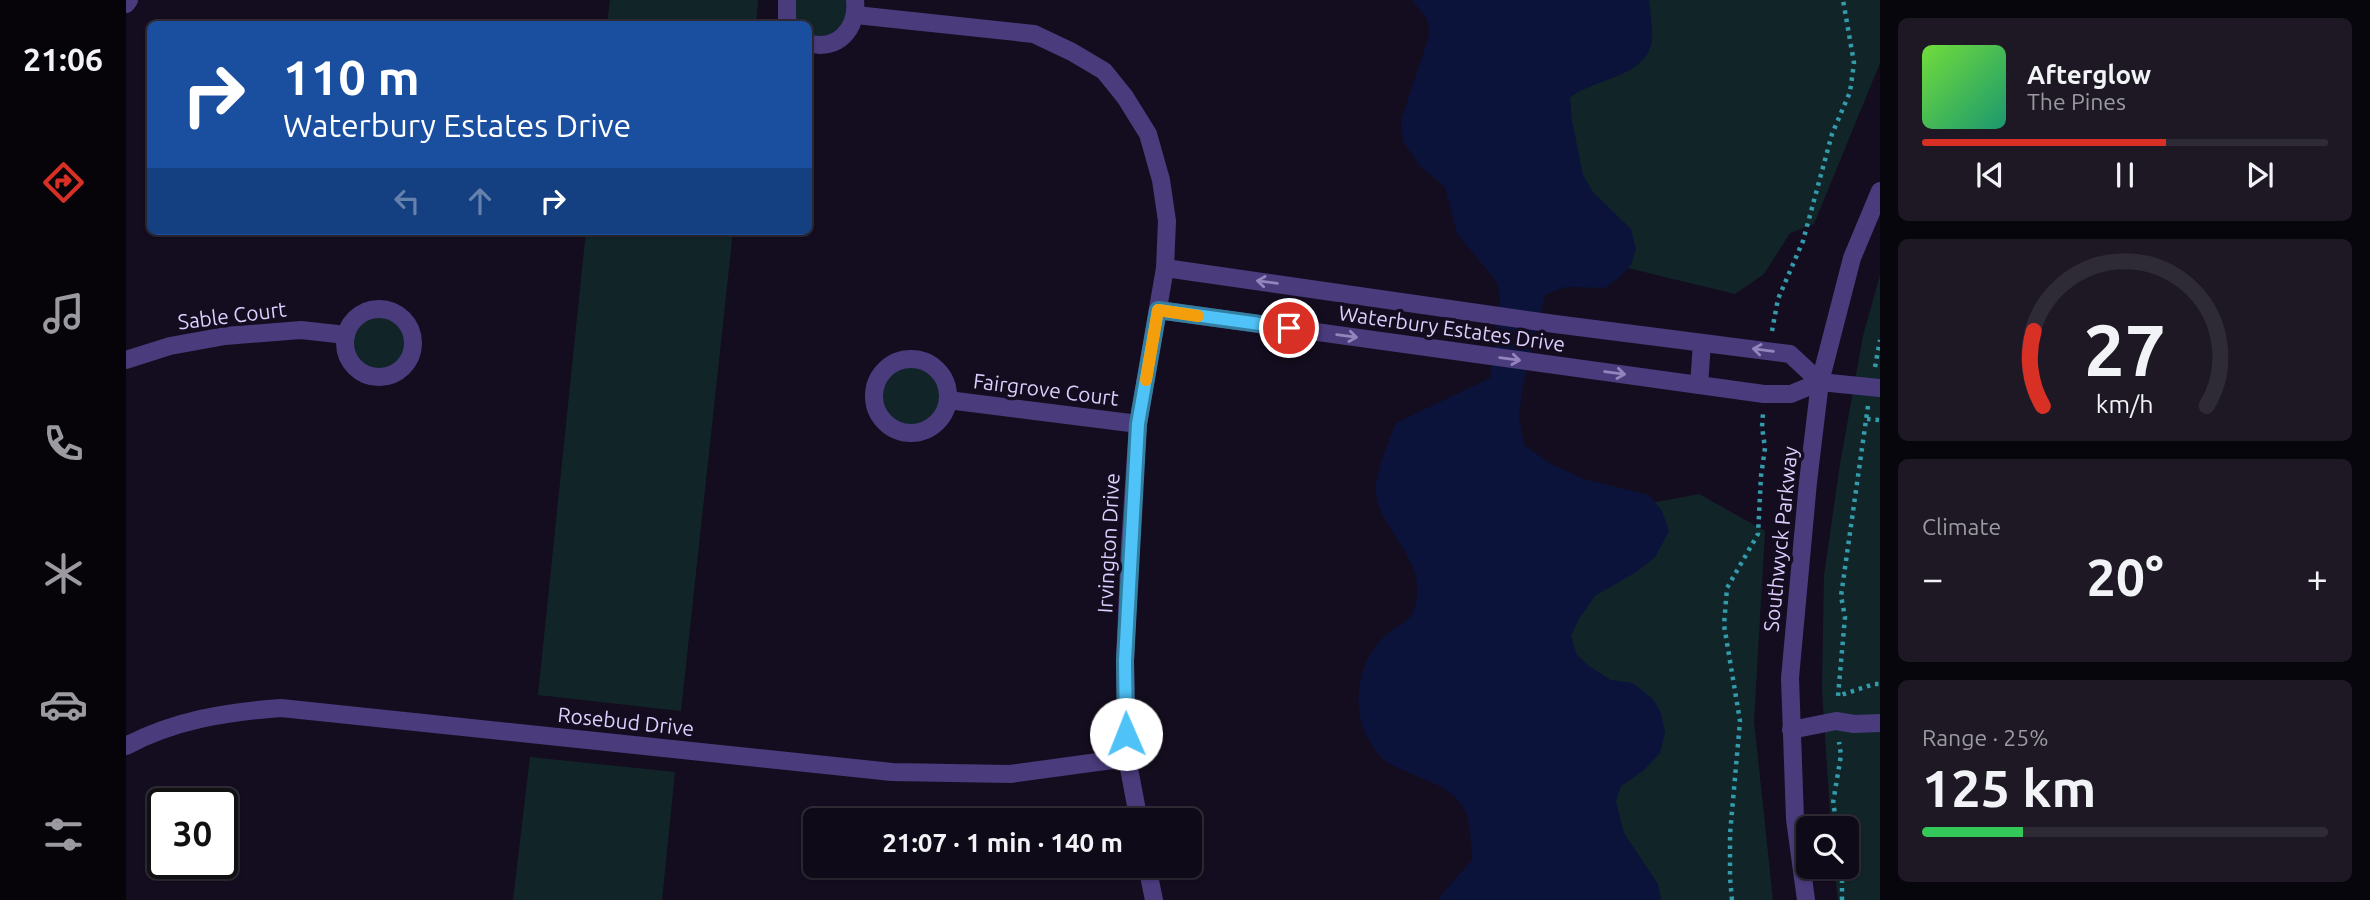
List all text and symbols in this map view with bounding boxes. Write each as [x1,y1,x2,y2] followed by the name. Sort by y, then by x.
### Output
[23,41,103,77] text: 21:06
[168,49,259,140] icon: right
[283,49,420,104] text: 110 m
[2027,60,2151,89] text: Afterglow
[2027,89,2126,114] text: The Pines
[283,107,631,143] text: Waterbury Estates Drive
[1971,156,2009,194] icon: previous
[2106,156,2144,194] icon: pause
[2241,156,2279,194] icon: next
[39,158,88,207] icon: directions
[388,182,426,220] icon: left
[461,182,499,220] icon: ahead
[534,182,572,220] icon: right
[1256,276,1279,289] one-way arrow
[39,289,88,338] icon: music
[176,296,288,334] street label: Sable Court
[1259,298,1319,358] pin
[1337,300,1567,356] street label: Waterbury Estates Drive
[2084,308,2166,390] text: 27
[1270,309,1308,347] icon: arrive
[1335,330,1357,343] one-way arrow
[1752,344,1775,357] one-way arrow
[1498,353,1521,366] one-way arrow
[1603,367,1626,380] one-way arrow
[972,368,1120,410] street label: Fairgrove Court
[2096,390,2154,418] text: km/h
[39,419,88,468] icon: phone
[1758,445,1802,633] street label: Southwyck Parkway
[1092,472,1124,614] street label: Irvington Drive
[1922,514,2001,539] text: Climate
[2086,548,2164,606] text: 20°
[39,549,88,598] icon: climate
[1922,557,1943,599] text: −
[2307,557,2328,599] text: +
[39,680,88,729] icon: car
[1089,697,1163,771] position arrow
[557,702,695,740] street label: Rosebud Drive
[1922,725,2049,750] text: Range · 25%
[1922,759,2096,817] text: 125 km
[147,788,238,879] speed limit sign: 30
[39,810,88,859] icon: filters
[1796,816,1859,879] map controls
[1796,816,1859,879] button: search
[882,828,1123,857] text: 21:07 · 1 min · 140 m

